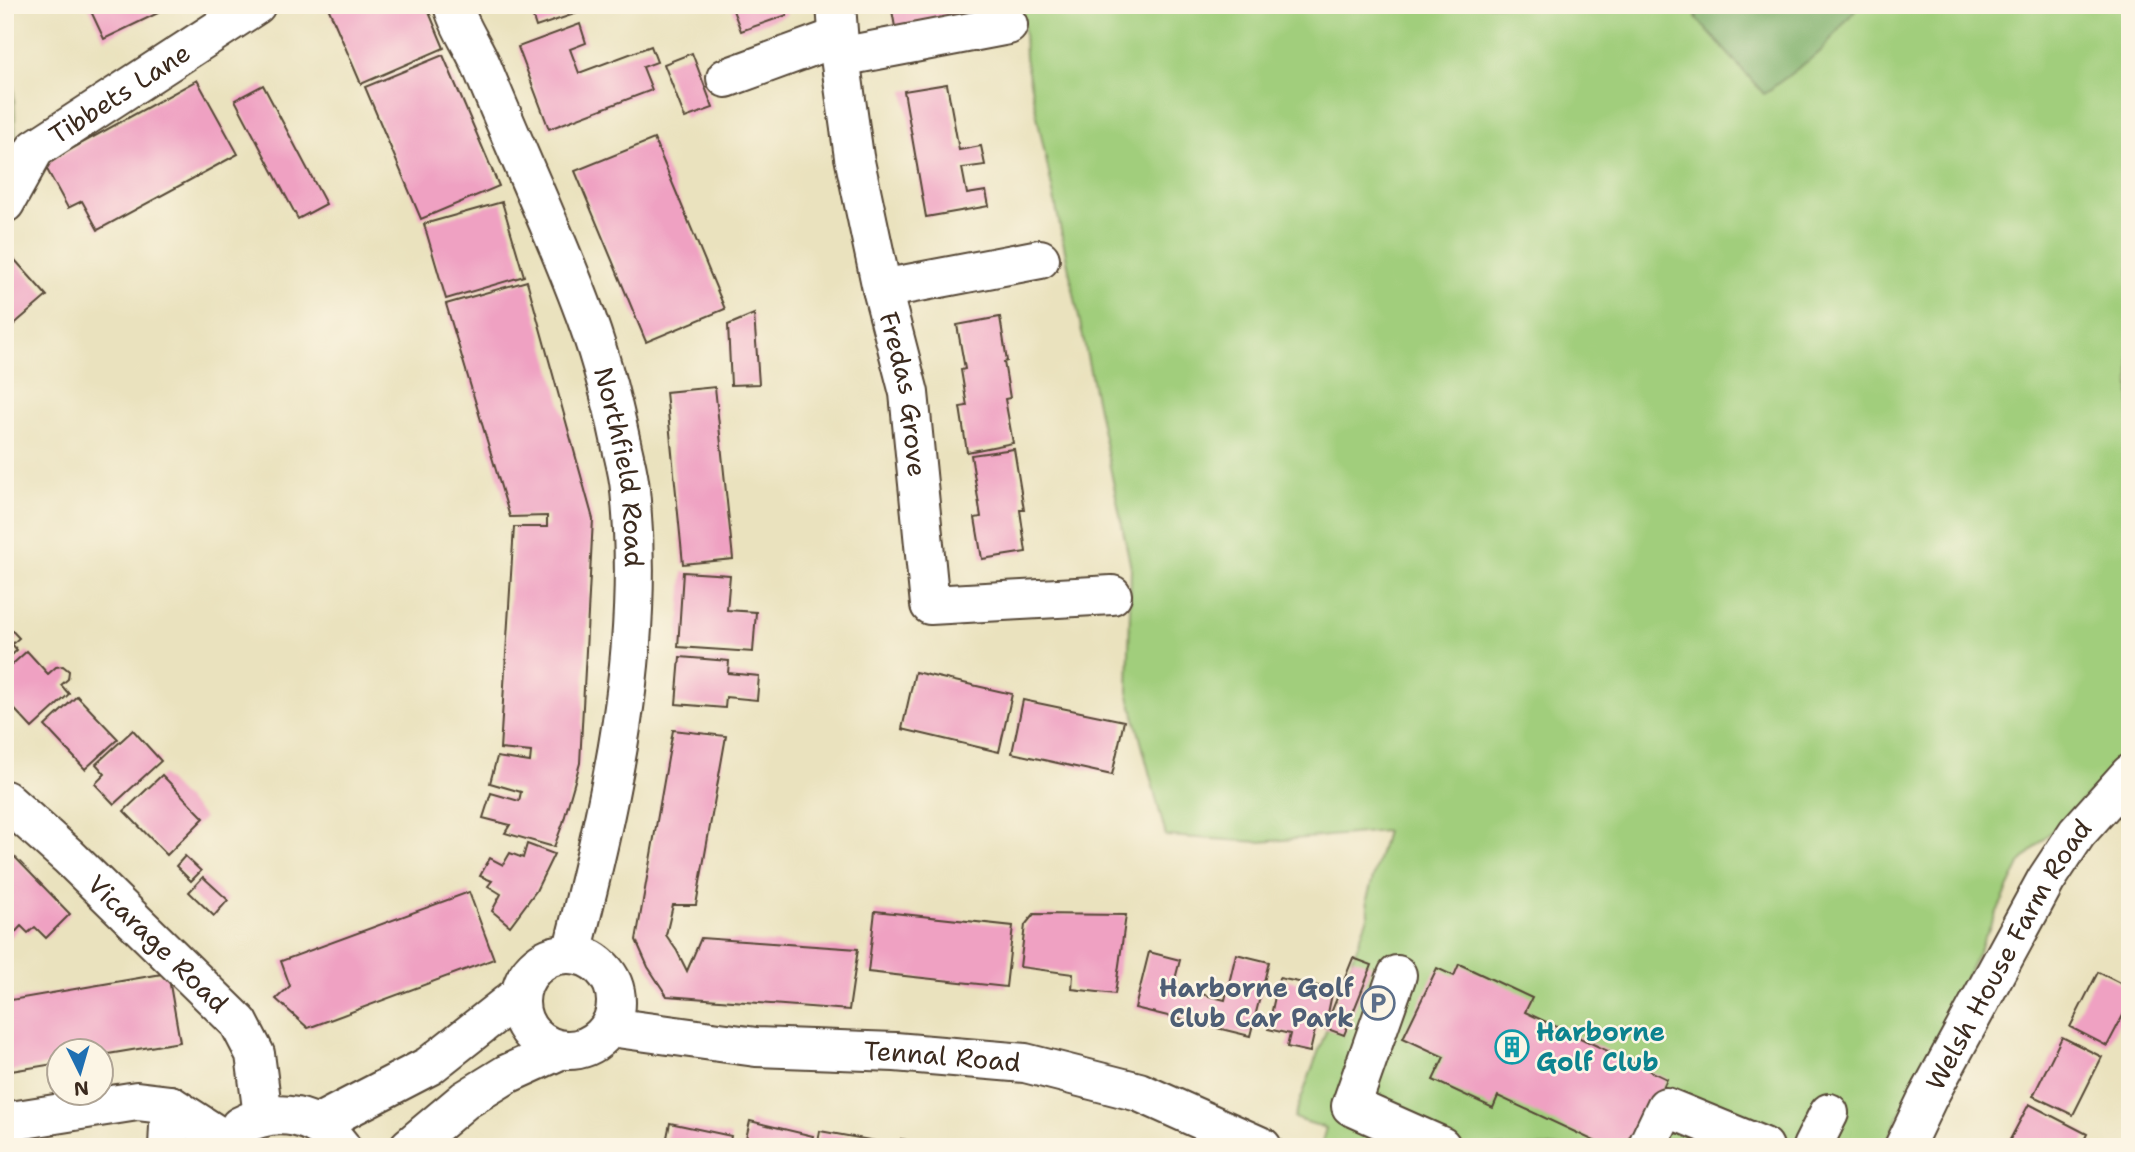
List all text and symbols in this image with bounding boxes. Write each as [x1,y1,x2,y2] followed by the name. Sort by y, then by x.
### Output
[42,35,197,152] street label: Tibbets Lane
[872,308,935,478] street label: Fredas Grove
[586,363,652,567] street label: Northfield Road
[1917,811,2099,1096] street label: Welsh House Farm Road
[80,867,236,1020] street label: Vicarage Road
[1159,970,1355,1035] place label: Harborne Golf Club Car Park
[1359,984,1397,1022] parking icon: Harborne Golf Club Car Park
[1536,1014,1665,1079] place label: Harborne Golf Club
[1493,1028,1531,1066] building icon: Harborne Golf Club
[863,1033,1022,1080] street label: Tennal Road
[46,1036,116,1106] north arrow
[73,1075,90,1102] text: N

